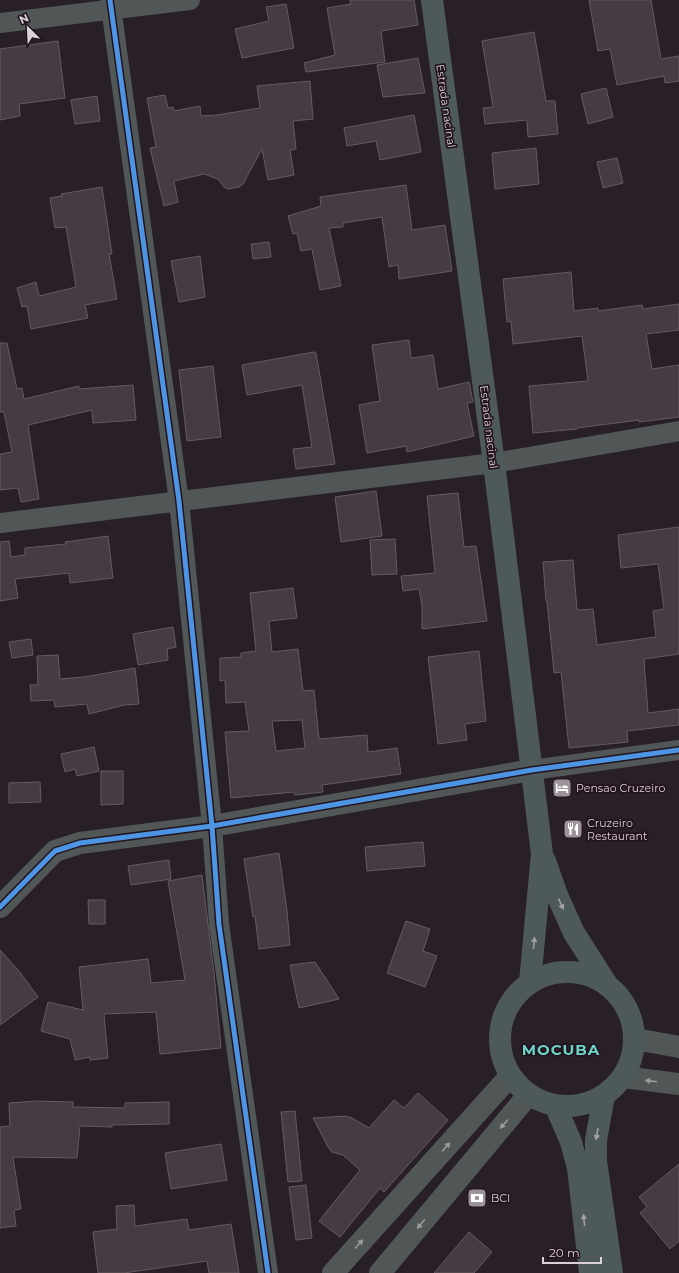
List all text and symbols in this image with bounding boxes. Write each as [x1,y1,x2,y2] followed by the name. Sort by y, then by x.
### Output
[8,8,48,48] north arrow
[17,11,31,27] text: N
[433,63,459,149] street label: Estrada nacinal
[477,384,501,470] street label: Estrada nacinal
[551,777,573,799] hotel icon: Pensao Cruzeiro
[576,781,665,795] place label: Pensao Cruzeiro
[587,816,648,843] place label: Cruzeiro Restaurant
[562,818,584,840] restaurant icon: Cruzeiro Restaurant
[558,898,564,909] one-way arrow
[530,937,537,949] one-way arrow
[522,1040,600,1059] district label: MOCUBA
[645,1077,657,1084] one-way arrow
[499,1119,508,1130] one-way arrow
[594,1128,600,1140] one-way arrow
[441,1143,450,1152] one-way arrow
[466,1187,488,1209] bank icon: BCI
[491,1191,510,1205] place label: BCI
[580,1214,587,1226] one-way arrow
[416,1219,425,1230] one-way arrow
[354,1239,364,1249] one-way arrow
[543,1239,601,1265] scale bar
[549,1245,580,1260] text: 20 m

